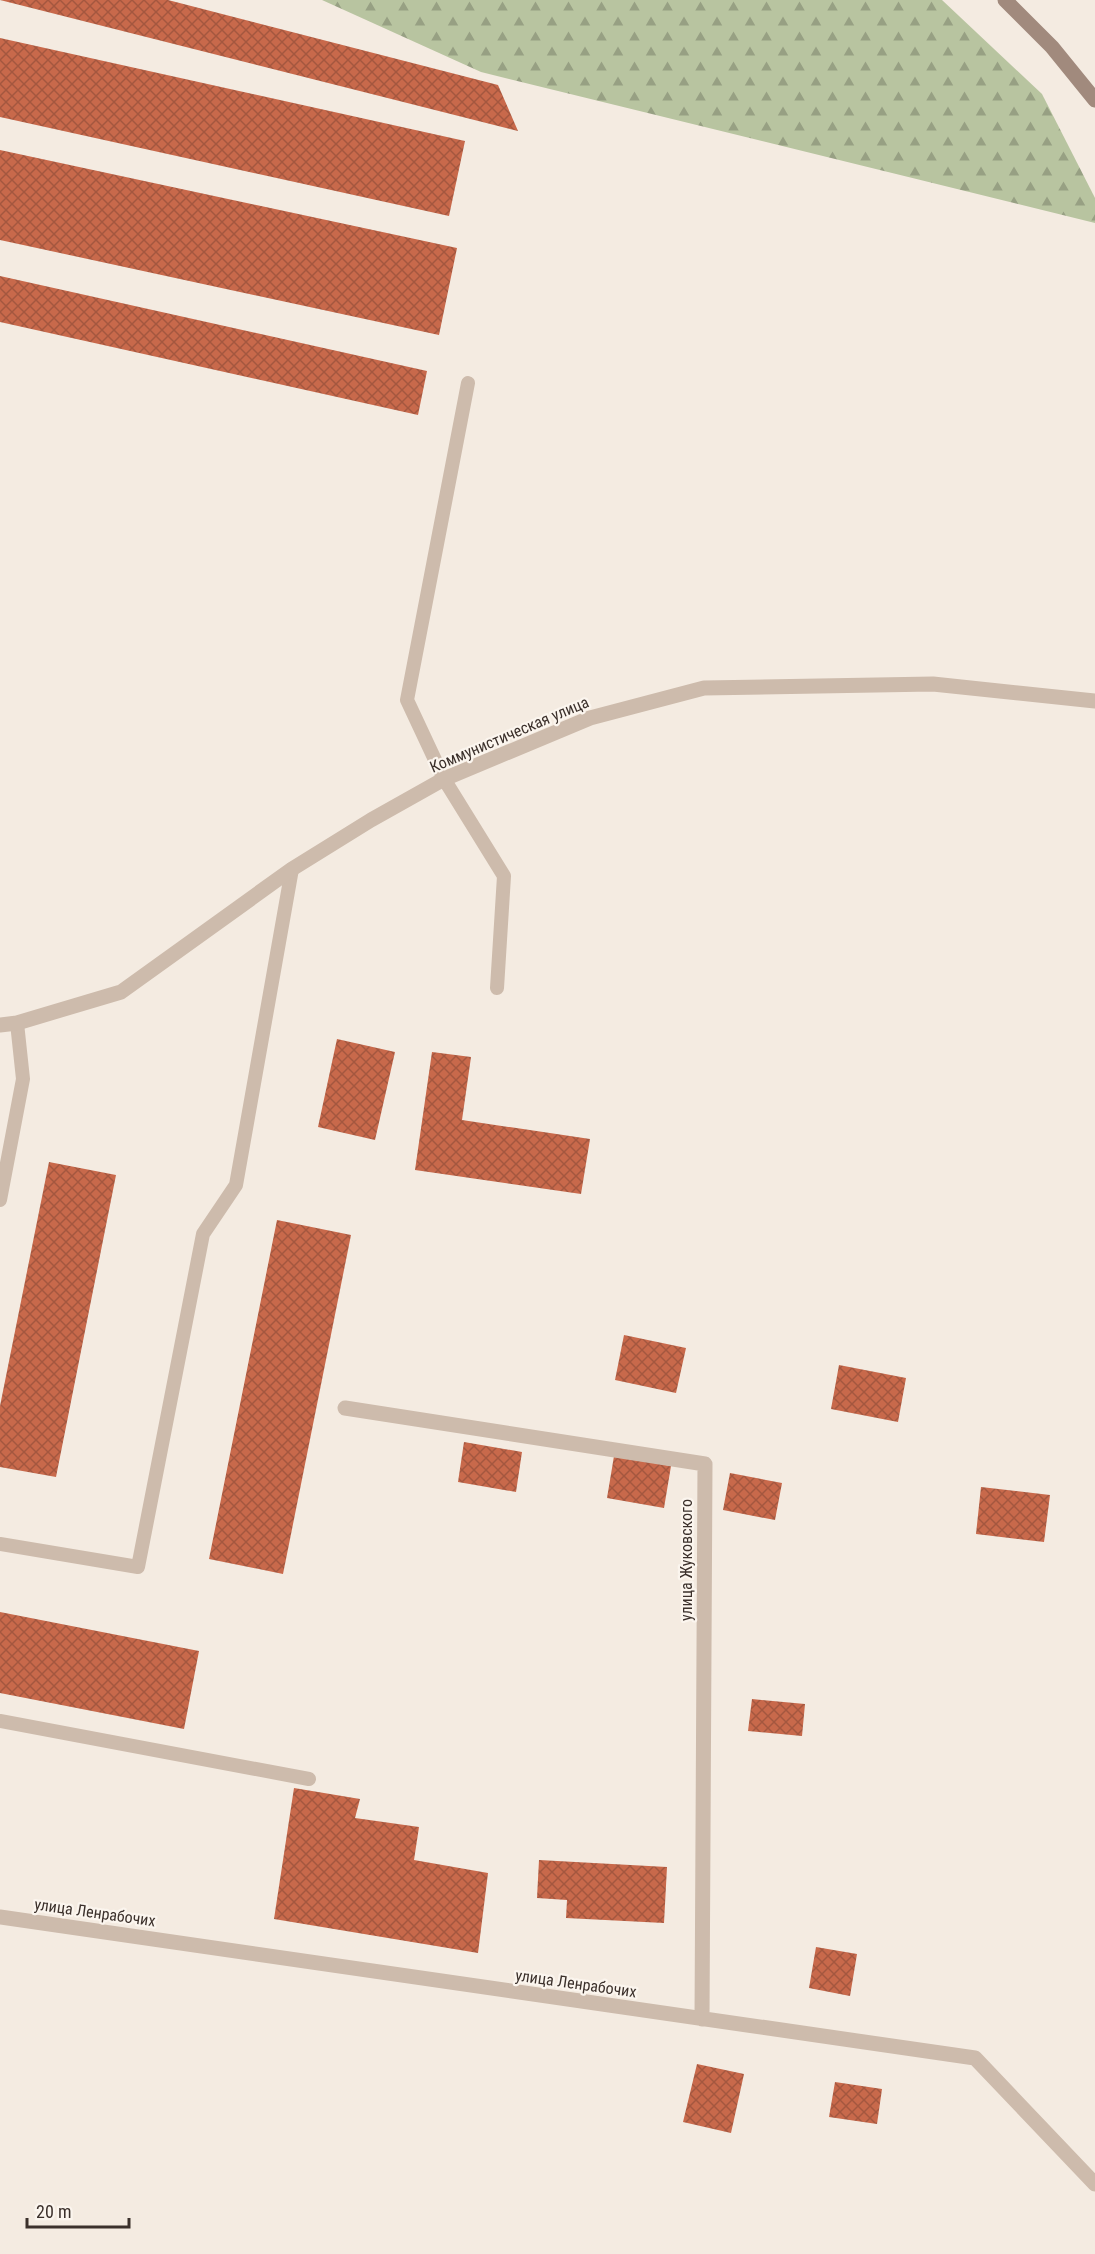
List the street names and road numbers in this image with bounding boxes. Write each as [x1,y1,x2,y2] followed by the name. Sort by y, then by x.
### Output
[427,692,592,777] street label: Коммунистическая улица
[677,1499,696,1621] street label: улица Жуковского
[33,1895,157,1930] street label: улица Ленрабочих
[514,1966,638,2001] street label: улица Ленрабочих

